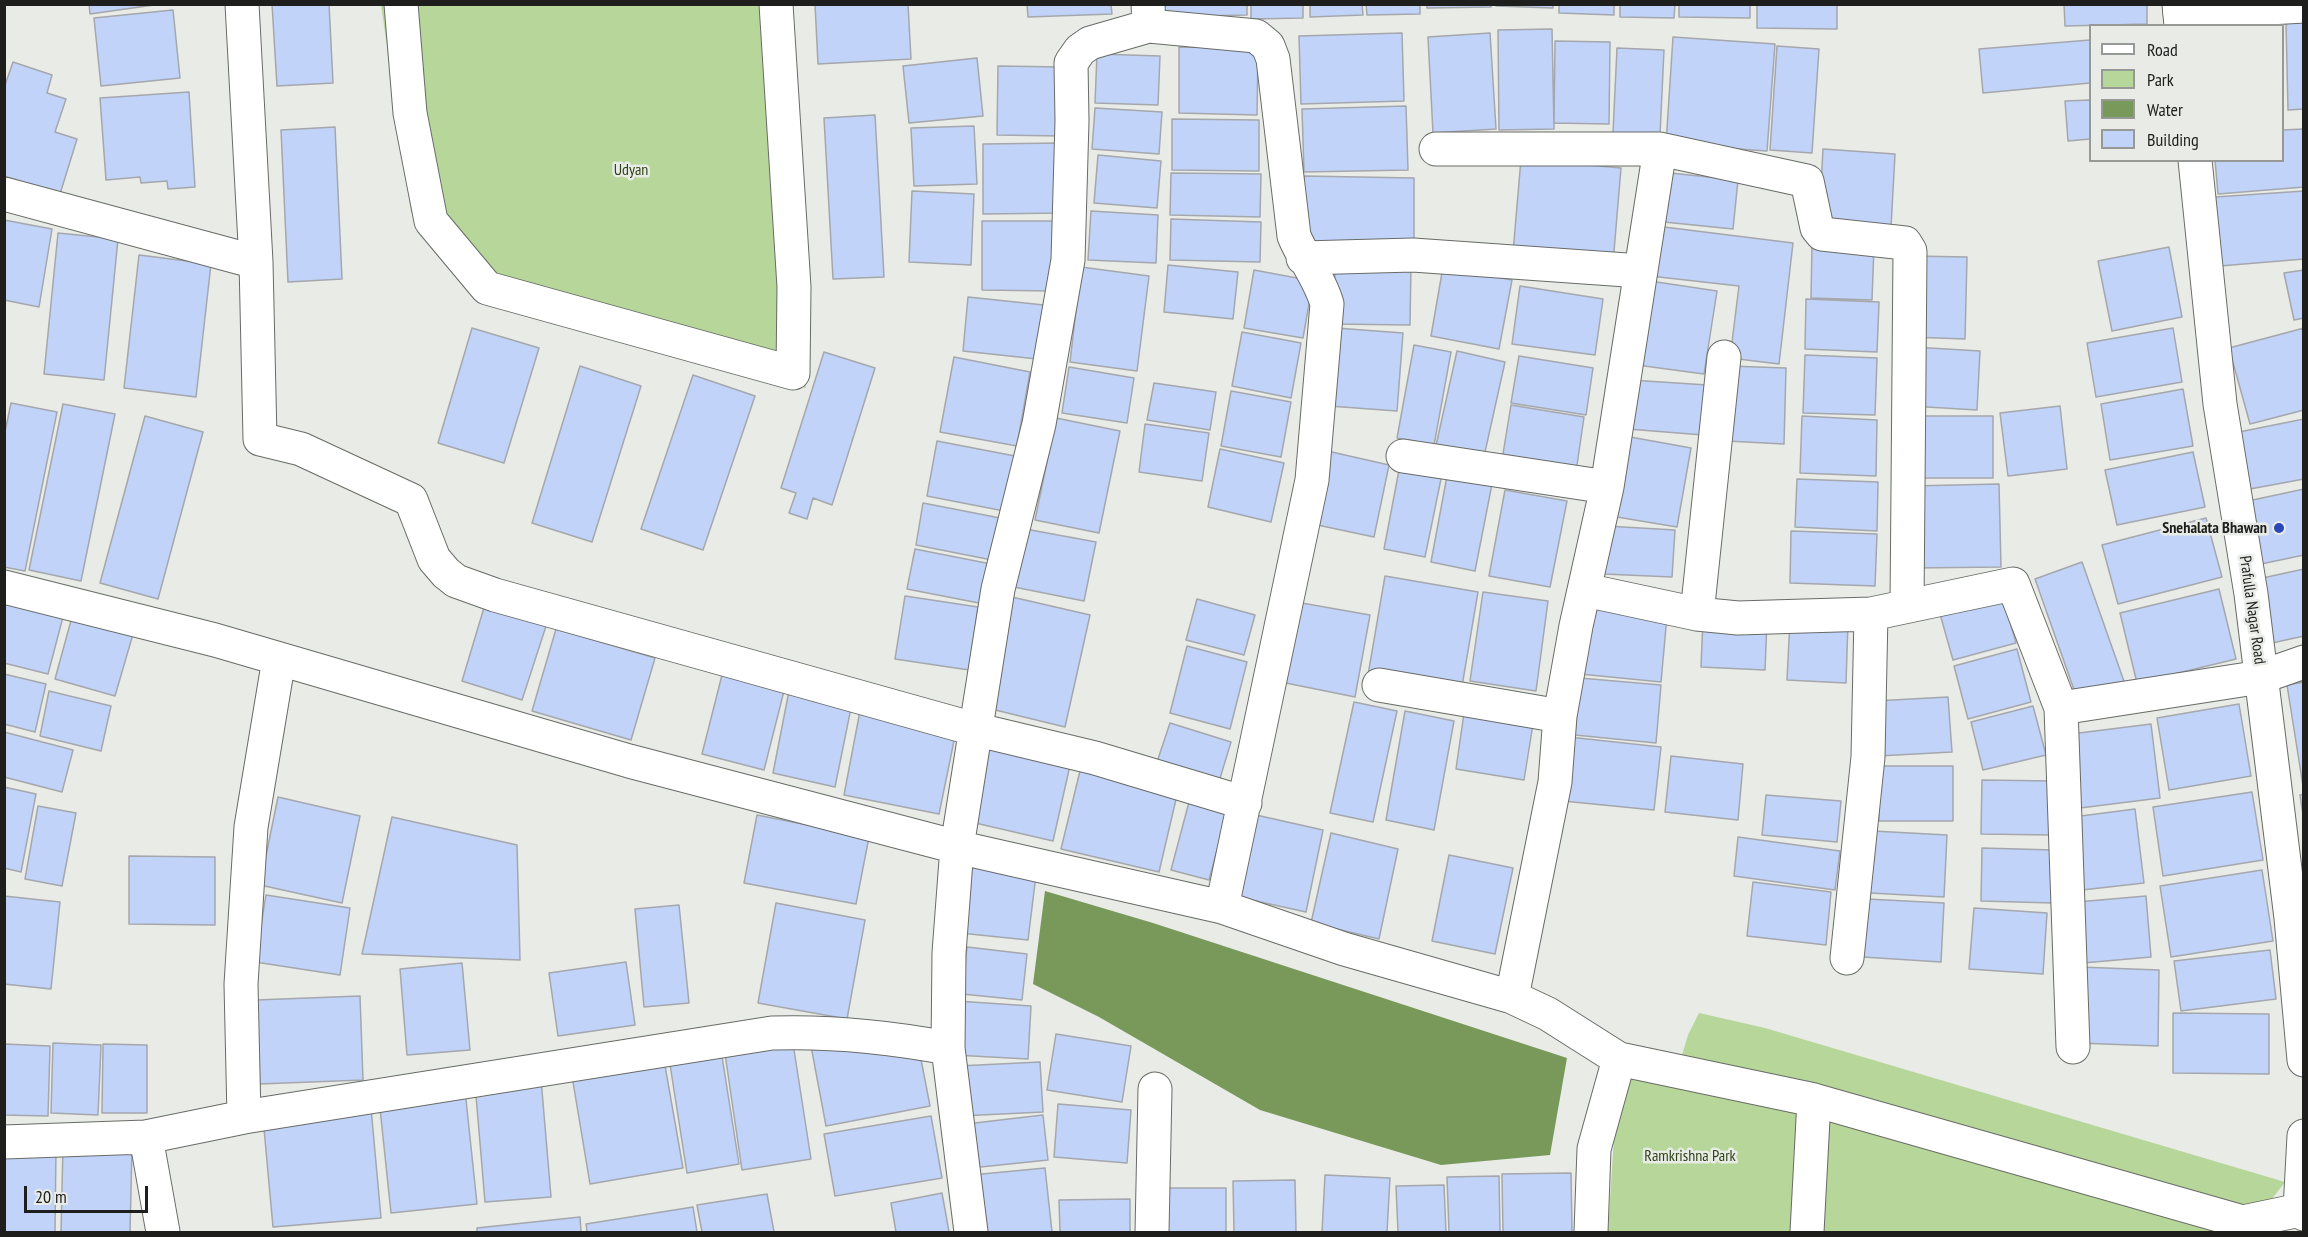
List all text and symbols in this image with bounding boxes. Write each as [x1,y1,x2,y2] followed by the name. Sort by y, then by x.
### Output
[2089,24,2284,162] legend
[2147,38,2178,61] text: Road
[2147,68,2174,91] text: Park
[2147,98,2183,121] text: Water
[2147,128,2199,151] text: Building
[614,160,648,180] park label: Udyan
[2162,518,2267,538] place label: Snehalata Bhawan
[2272,521,2286,535] marker: Snehalata Bhawan
[2235,555,2269,665] street label: Prafulla Nagar Road
[1644,1146,1736,1166] park label: Ramkrishna Park
[27,1174,152,1212] scale bar
[35,1185,67,1208] text: 20 m

